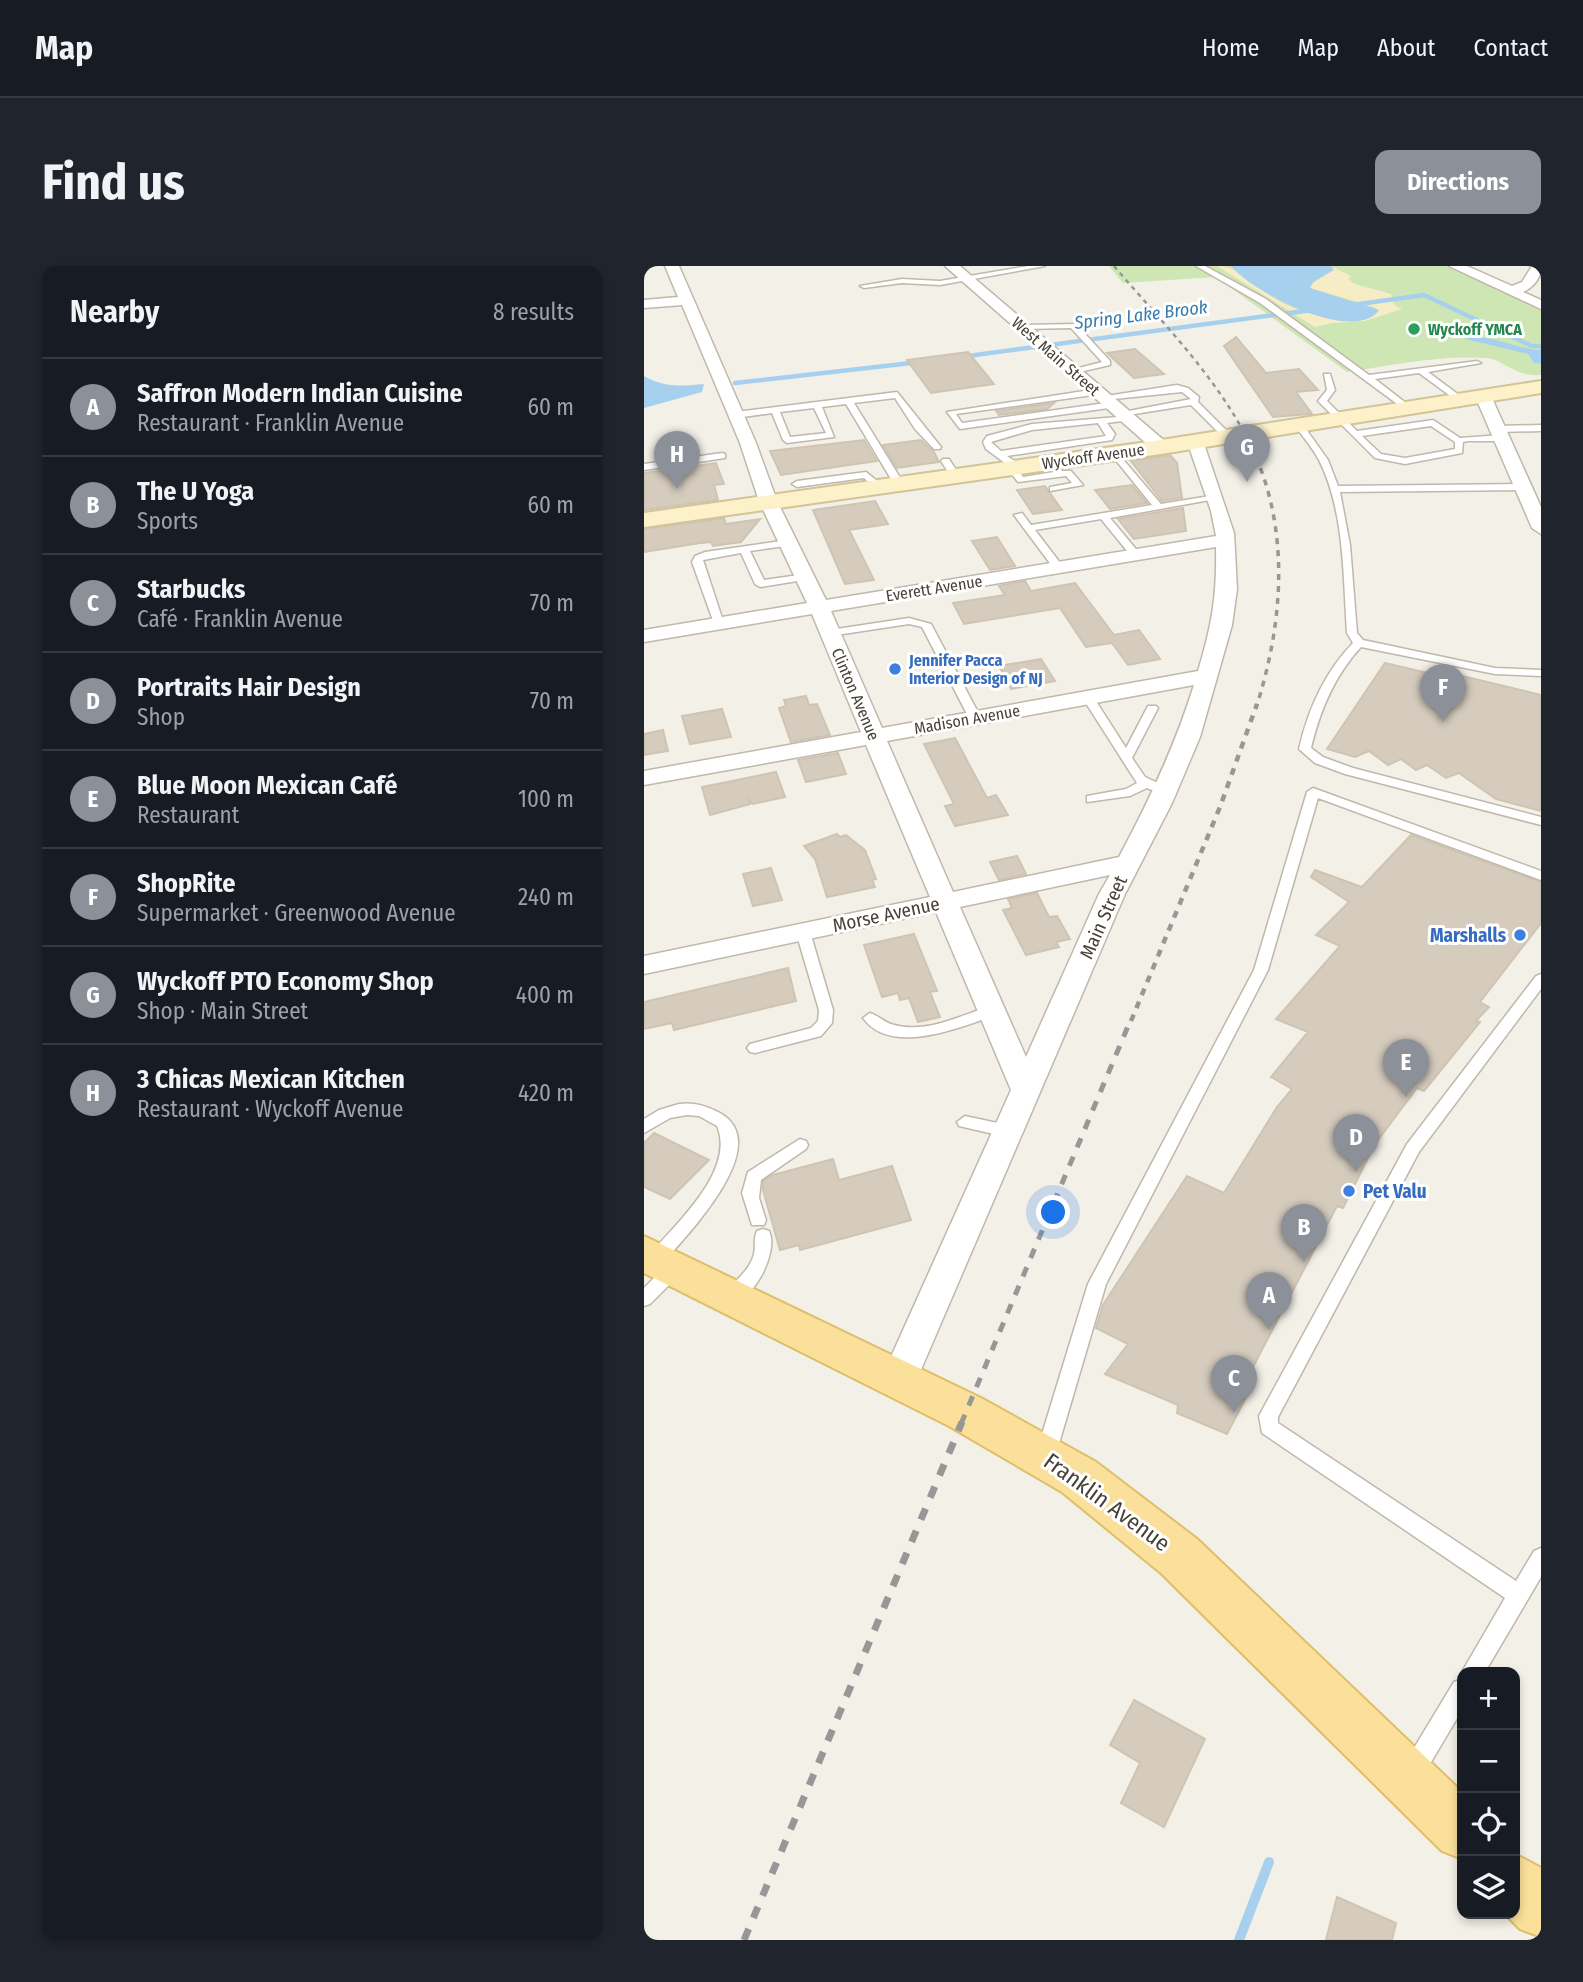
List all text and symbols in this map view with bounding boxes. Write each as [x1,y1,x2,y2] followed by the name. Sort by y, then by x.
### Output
[35,28,93,68] text: Map
[1202,34,1259,62] text: Home
[1297,34,1339,62] text: Map
[1377,34,1435,62] text: About
[1473,34,1548,62] text: Contact
[1375,150,1541,214] button: Directions
[42,153,185,212] text: Find us
[70,294,159,330] text: Nearby
[1072,296,1209,334] water label: Spring Lake Brook
[493,298,574,326] text: 8 results
[1008,313,1104,400] street label: West Main Street
[1428,320,1522,339] place label: Wyckoff YMCA
[1406,321,1422,337] marker: Wyckoff YMCA
[137,378,463,409] text: Saffron Modern Indian Cuisine
[87,393,99,421] text: A
[528,393,574,421] text: 60 m
[137,409,404,437] text: Restaurant · Franklin Avenue
[1224,424,1270,482] pin: G
[654,431,700,489] pin: H
[1041,440,1146,473] street label: Wyckoff Avenue
[137,476,254,507] text: The U Yoga
[87,491,99,519] text: B
[528,491,574,519] text: 60 m
[137,507,198,535] text: Sports
[884,571,984,606] street label: Everett Avenue
[137,574,245,605] text: Starbucks
[87,589,99,617] text: C
[530,589,574,617] text: 70 m
[137,605,343,633] text: Café · Franklin Avenue
[828,645,884,743] street label: Clinton Avenue
[908,651,1043,688] place label: Jennifer Pacca Interior Design of NJ
[887,661,903,677] marker: Jennifer Pacca Interior Design of NJ
[1420,664,1466,722] pin: F
[137,672,361,703] text: Portraits Hair Design
[86,687,100,715] text: D
[530,687,574,715] text: 70 m
[913,701,1022,738] street label: Madison Avenue
[137,703,185,731] text: Shop
[137,770,398,801] text: Blue Moon Mexican Café
[88,785,98,813] text: E
[518,785,574,813] text: 100 m
[137,801,239,829] text: Restaurant
[137,868,235,899] text: ShopRite
[1075,871,1132,962] street label: Main Street
[88,883,98,911] text: F
[518,883,574,911] text: 240 m
[830,892,942,937] street label: Morse Avenue
[137,899,456,927] text: Supermarket · Greenwood Avenue
[1430,924,1507,947] place label: Marshalls
[1512,927,1528,943] marker: Marshalls
[137,966,434,997] text: Wyckoff PTO Economy Shop
[86,981,100,1009] text: G
[516,981,574,1009] text: 400 m
[137,997,308,1025] text: Shop · Main Street
[1383,1039,1429,1097] pin: E
[137,1064,405,1095] text: 3 Chicas Mexican Kitchen
[86,1079,100,1107] text: H
[518,1079,574,1107] text: 420 m
[137,1095,403,1123] text: Restaurant · Wyckoff Avenue
[1333,1114,1379,1172] pin: D
[1363,1180,1427,1203] place label: Pet Valu
[1341,1183,1357,1199] marker: Pet Valu
[1036,1195,1070,1229] your location
[1281,1204,1327,1262] pin: B
[1246,1272,1292,1330] pin: A
[1211,1355,1257,1413] pin: C
[1038,1447,1176,1557] street label: Franklin Avenue
[1457,1667,1520,1919] map controls
[1457,1667,1520,1730] button: +
[1457,1730,1520,1793] button: −
[1457,1793,1520,1856] button: locate
[1457,1856,1520,1919] button: layers

